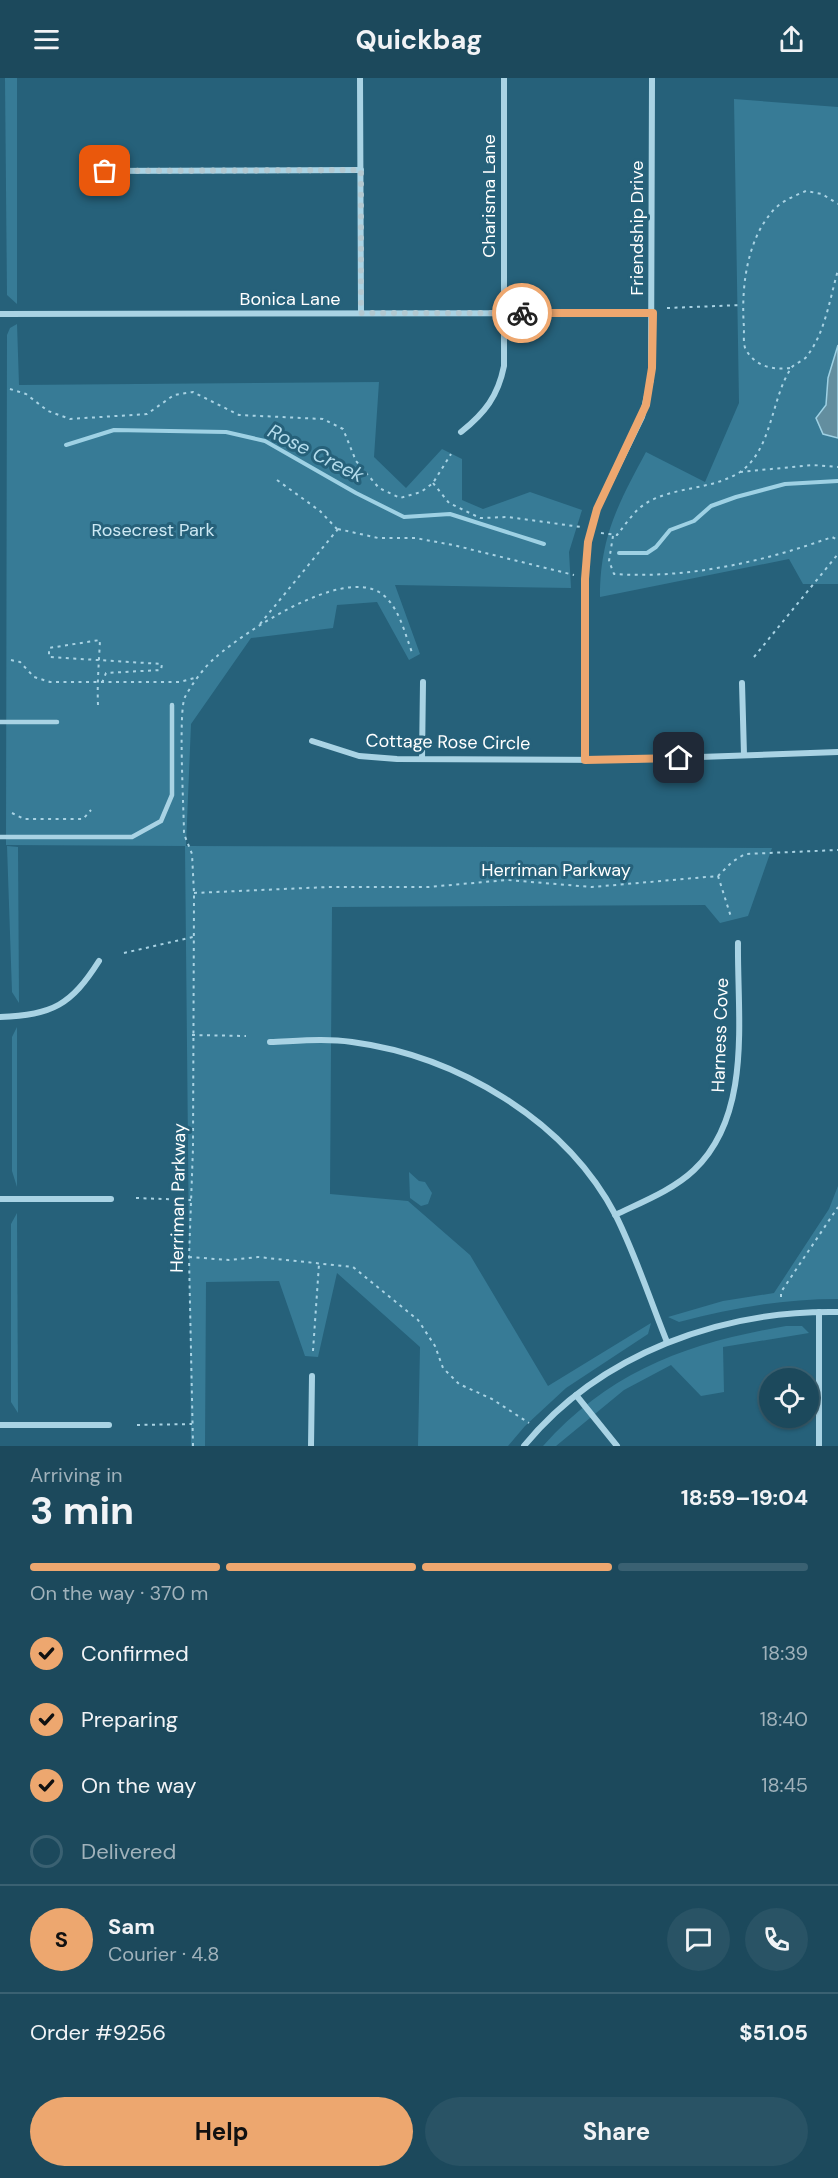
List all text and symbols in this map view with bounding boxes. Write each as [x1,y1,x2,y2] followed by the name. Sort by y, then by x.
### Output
[356,22,482,57] text: Quickbag
[30,23,63,56] icon: menu
[775,23,808,56] icon: share
[477,134,501,258] street label: Charisma Lane
[79,145,130,196] pin
[88,154,121,187] icon: bag
[625,161,649,295] street label: Friendship Drive
[492,283,552,343] courier
[240,287,340,311] street label: Bonica Lane
[506,297,539,330] icon: bike
[263,418,369,489] water label: Rose Creek
[92,518,214,542] park label: Rosecrest Park
[365,729,531,755] street label: Cottage Rose Circle
[653,732,704,783] pin
[662,741,695,774] icon: home
[481,858,631,882] street label: Herriman Parkway
[706,977,734,1093] street label: Harness Cove
[165,1123,191,1273] street label: Herriman Parkway
[759,1368,819,1428] map controls
[759,1368,819,1428] button: locate
[30,1462,122,1488] text: Arriving in
[681,1483,808,1512] text: 18:59–19:04
[30,1485,134,1536] text: 3 min
[30,1580,208,1606] text: On the way · 370 m
[30,1637,63,1670] icon: check
[81,1639,189,1668] text: Confirmed
[762,1640,808,1666] text: 18:39
[30,1703,63,1736] icon: check
[81,1705,178,1734] text: Preparing
[760,1706,808,1732] text: 18:40
[30,1769,63,1802] icon: check
[81,1771,196,1800] text: On the way
[761,1772,808,1798] text: 18:45
[81,1837,176,1866] text: Delivered
[667,1908,730,1971] button: chat
[745,1908,808,1971] button: phone
[108,1912,155,1941] text: Sam
[55,1925,68,1954] text: S
[108,1941,219,1967] text: Courier · 4.8
[30,2018,166,2047] text: Order #9256
[739,2018,808,2047] text: $51.05
[30,2097,413,2166] button: Help
[425,2097,808,2166] button: Share

